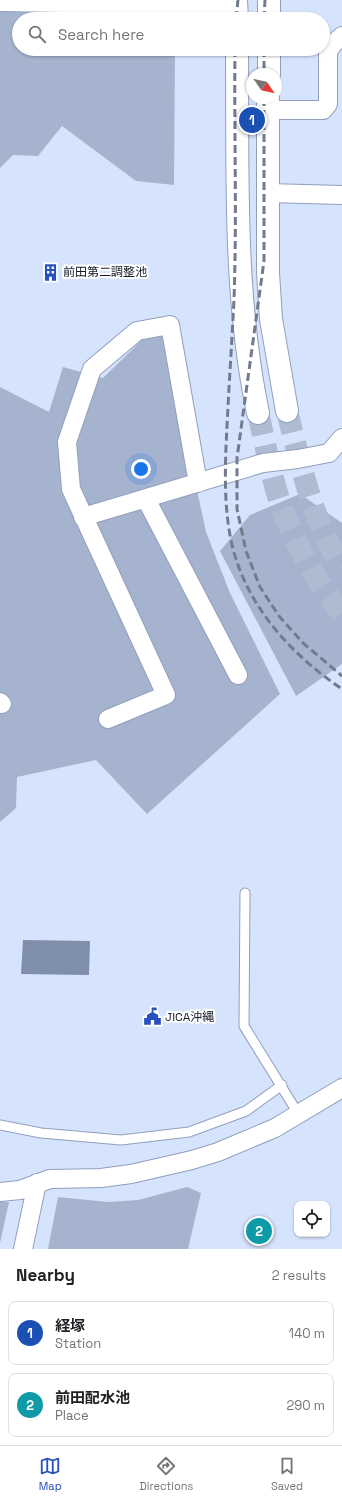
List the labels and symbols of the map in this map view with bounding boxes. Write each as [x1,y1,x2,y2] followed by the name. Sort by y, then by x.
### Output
[246,68,282,104] north arrow
[239,105,265,135] pin: 1
[40,262,60,282] building icon: 前田第二調整池
[63,264,147,280] place label: 前田第二調整池
[131,459,151,479] your location
[142,1007,162,1027] public building icon: JICA沖縄
[165,1009,214,1025] place label: JICA沖縄
[246,1216,272,1246] pin: 2

